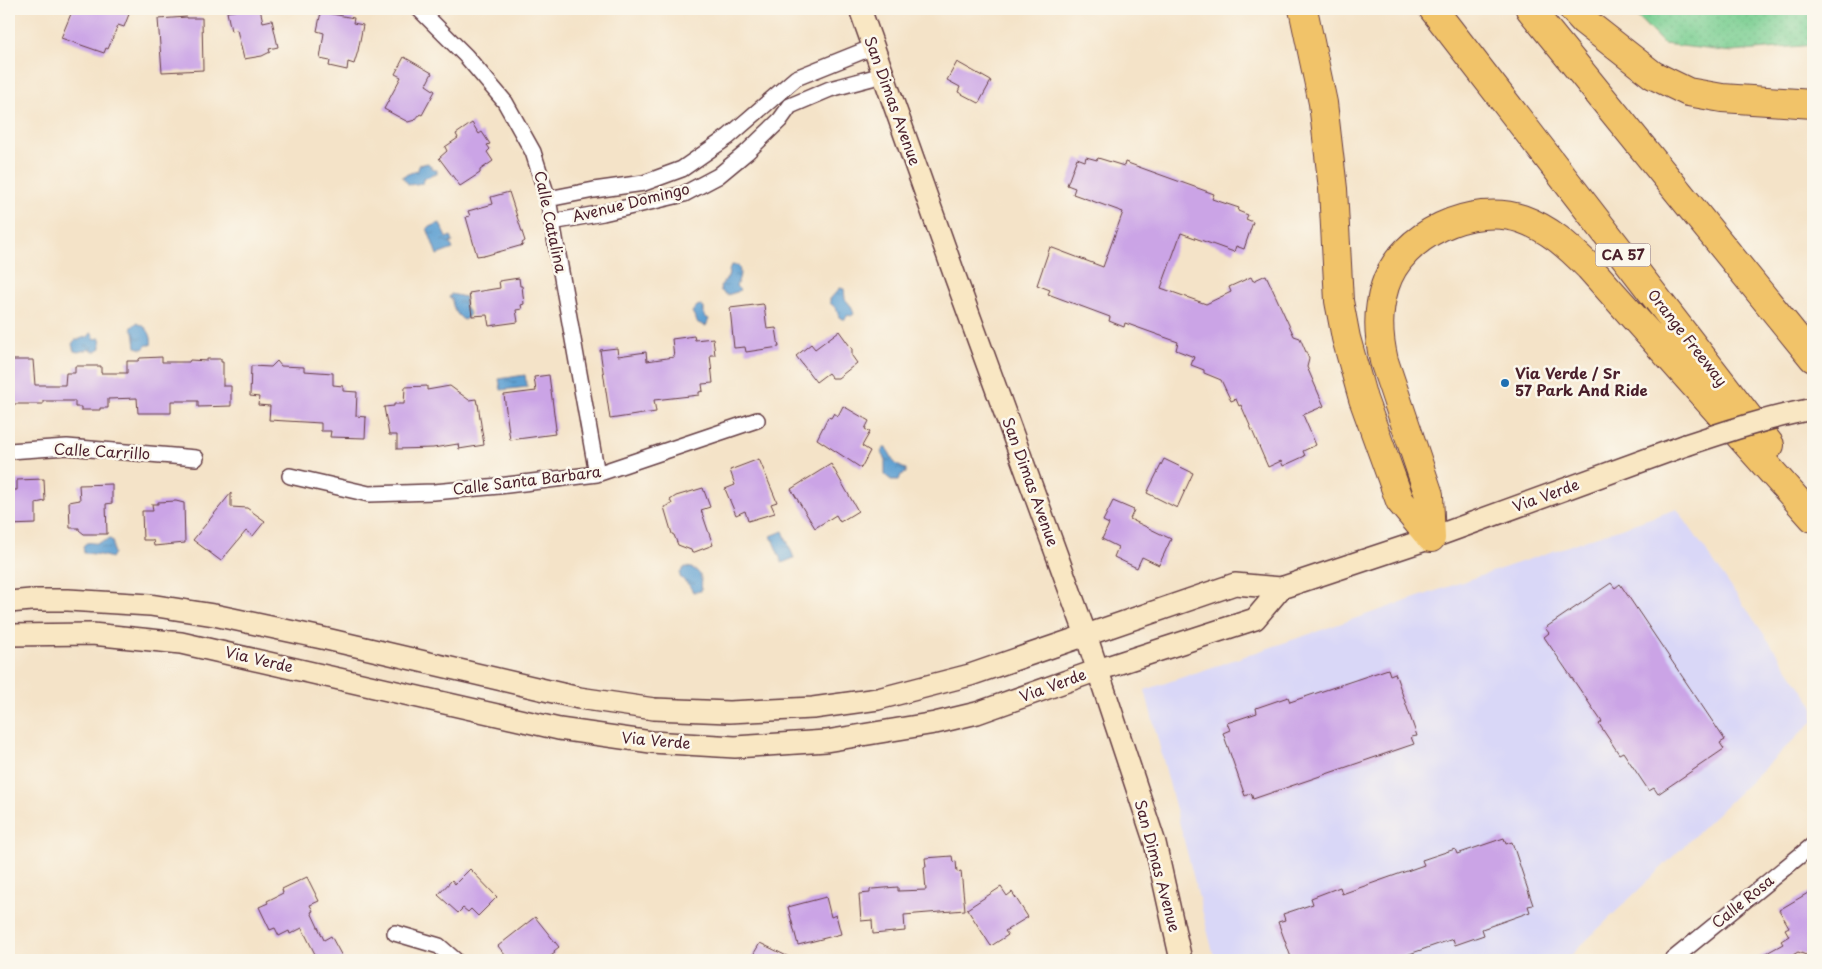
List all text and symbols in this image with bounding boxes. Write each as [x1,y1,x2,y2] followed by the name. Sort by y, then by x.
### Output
[859,33,927,168] street label: San Dimas Avenue
[529,169,574,275] street label: Calle Catalina
[570,176,692,227] street label: Avenue Domingo
[1596,244,1650,266] road number: CA 57
[1643,283,1734,391] street label: Orange Freeway
[1515,361,1648,401] place label: Via Verde / Sr 57 Park And Ride
[1499,377,1511,389] marker: Via Verde / Sr 57 Park And Ride
[997,414,1065,549] street label: San Dimas Avenue
[53,436,151,465] street label: Calle Carrillo
[451,459,603,500] street label: Calle Santa Barbara
[1509,472,1582,517] street label: Via Verde
[223,640,296,678] street label: Via Verde
[1016,662,1089,707] street label: Via Verde
[621,725,692,754] street label: Via Verde
[1130,797,1187,934] street label: San Dimas Avenue
[1706,868,1779,933] street label: Calle Rosa

